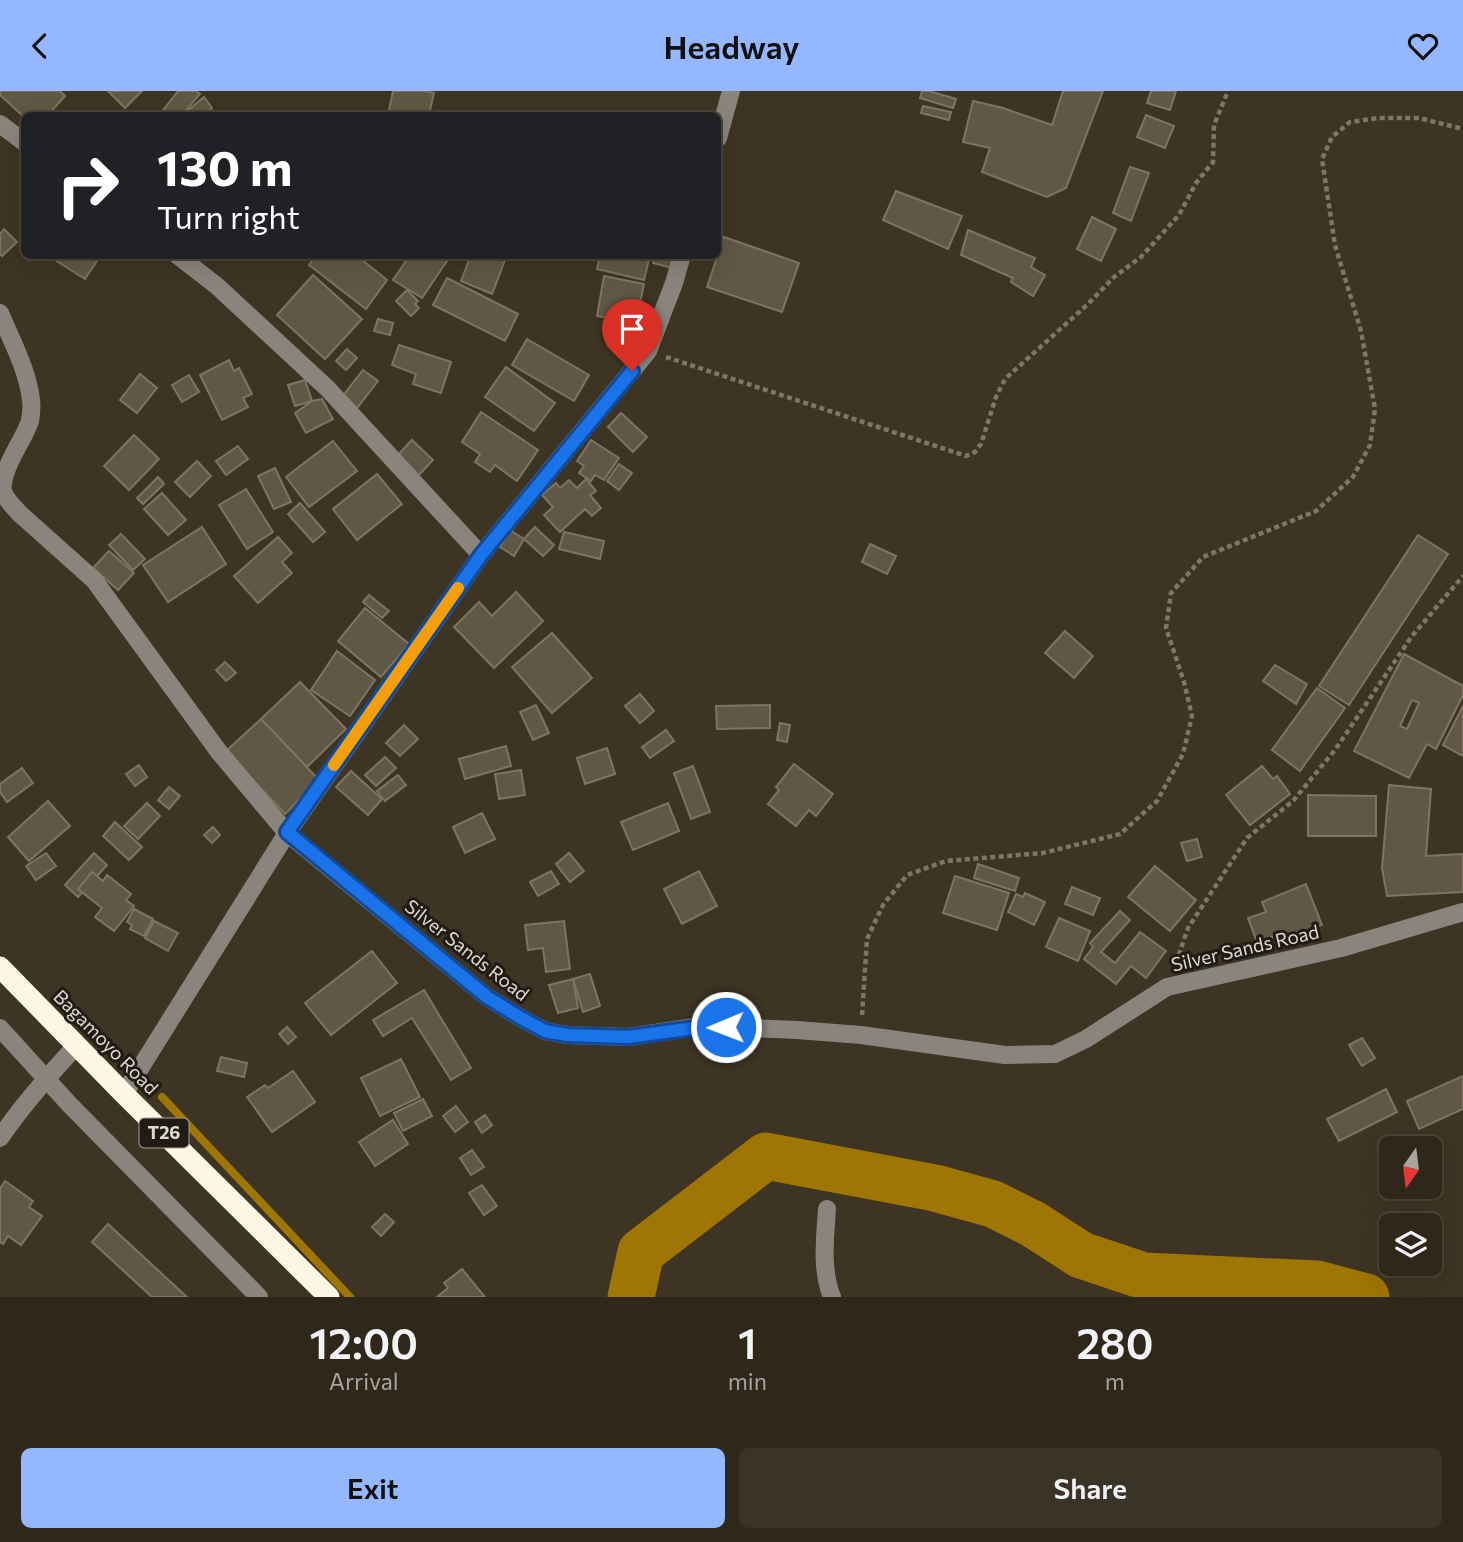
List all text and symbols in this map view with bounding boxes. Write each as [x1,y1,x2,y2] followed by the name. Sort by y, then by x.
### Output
[663,26,800,66] text: Headway
[21,27,59,65] icon: back
[1404,27,1442,65] icon: heart
[157,136,292,196] text: 130 m
[42,140,133,231] icon: right
[157,196,300,236] text: Turn right
[602,299,662,371] pin
[613,310,651,348] icon: arrive
[401,894,534,1005] street label: Silver Sands Road
[1169,919,1321,976] street label: Silver Sands Road
[49,984,164,1099] street label: Bagamoyo Road
[689,990,763,1064] position arrow
[140,1119,188,1147] road number: T26
[1379,1136,1442,1199] north arrow
[1379,1136,1442,1276] map controls
[1379,1213,1442,1276] button: layers
[310,1316,418,1368] text: 12:00
[738,1316,757,1368] text: 1
[1076,1316,1153,1368] text: 280
[329,1367,399,1395] text: Arrival
[728,1367,767,1395] text: min
[1105,1367,1125,1395] text: m
[21,1448,725,1528] button: Exit
[739,1448,1442,1528] button: Share

